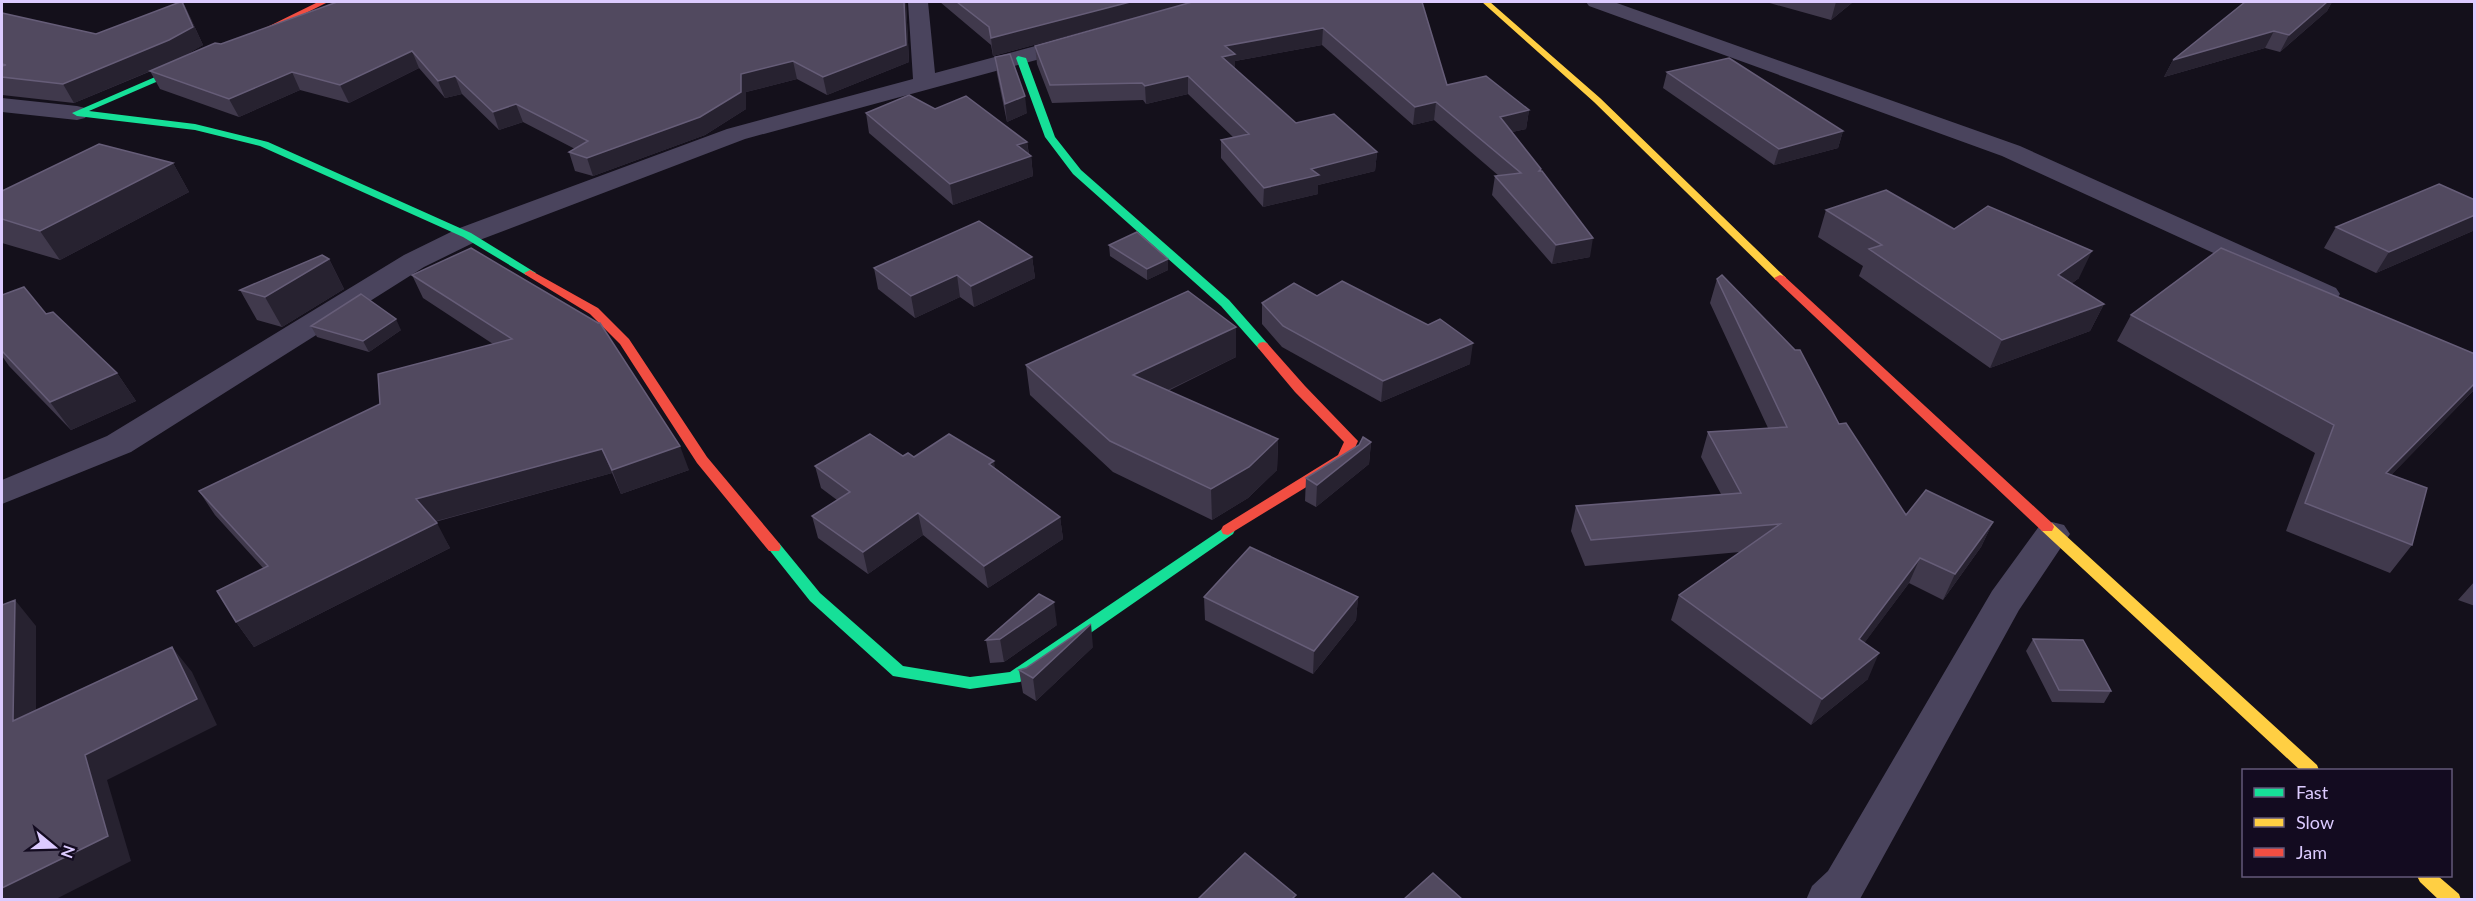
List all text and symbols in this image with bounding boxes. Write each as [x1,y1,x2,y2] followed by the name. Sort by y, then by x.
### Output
[2242,769,2452,877] legend
[2296,781,2329,803] text: Fast
[2296,811,2334,833] text: Slow
[24,817,84,877] north arrow
[2296,841,2327,863] text: Jam
[58,843,80,861] text: N

